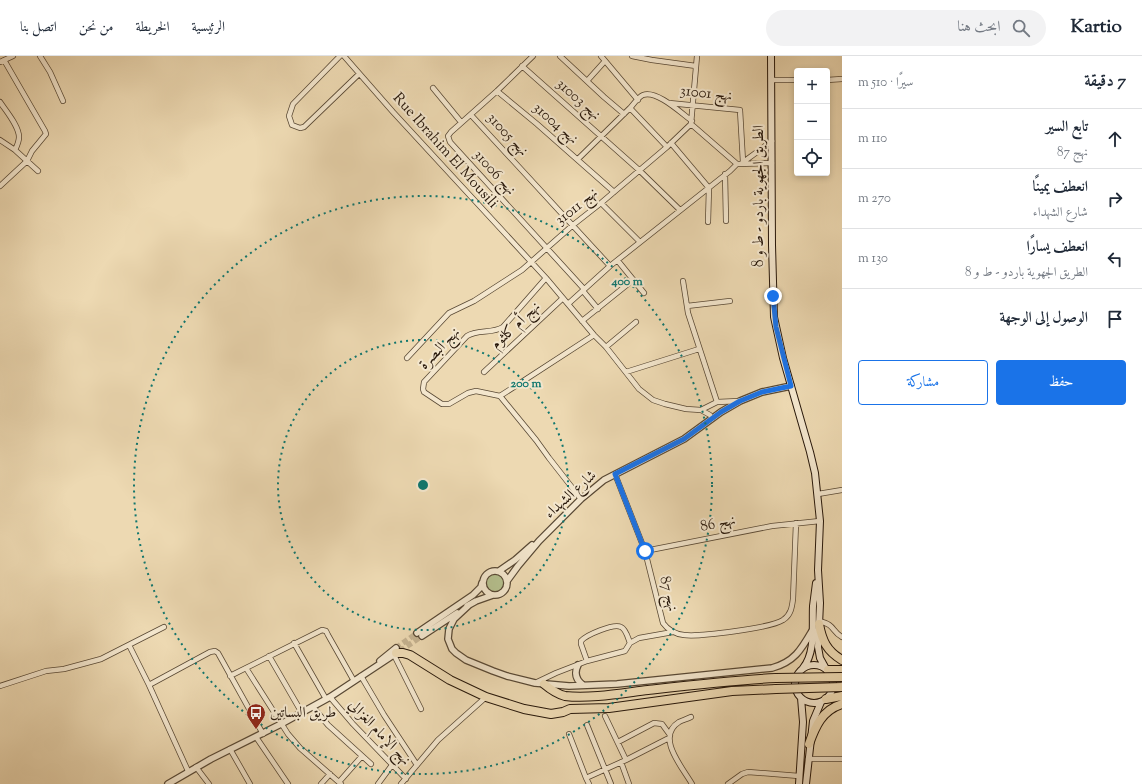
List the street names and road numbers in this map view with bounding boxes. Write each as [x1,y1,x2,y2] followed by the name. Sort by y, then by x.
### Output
[550,74,605,127] street label: نهج 31003
[679,81,733,109] street label: نهج 31001
[387,89,503,213] street label: Rue Ibrahim El Mousili
[526,98,582,151] street label: نهج 31004
[480,109,533,163] street label: نهج 31005
[749,125,770,267] street label: الطريق الجهوية باردو - ط و 8
[466,146,520,202] street label: نهج 31006
[551,183,604,232] street label: نهج 31011
[485,296,547,356] street label: نهج أم كلثوم
[414,323,467,376] street label: نهج البصرة
[540,466,602,525] street label: شارع الشهداء
[698,510,738,540] street label: نهج 86
[652,574,683,614] street label: نهج 87
[341,695,415,772] street label: نهج الإمام الغزالي

